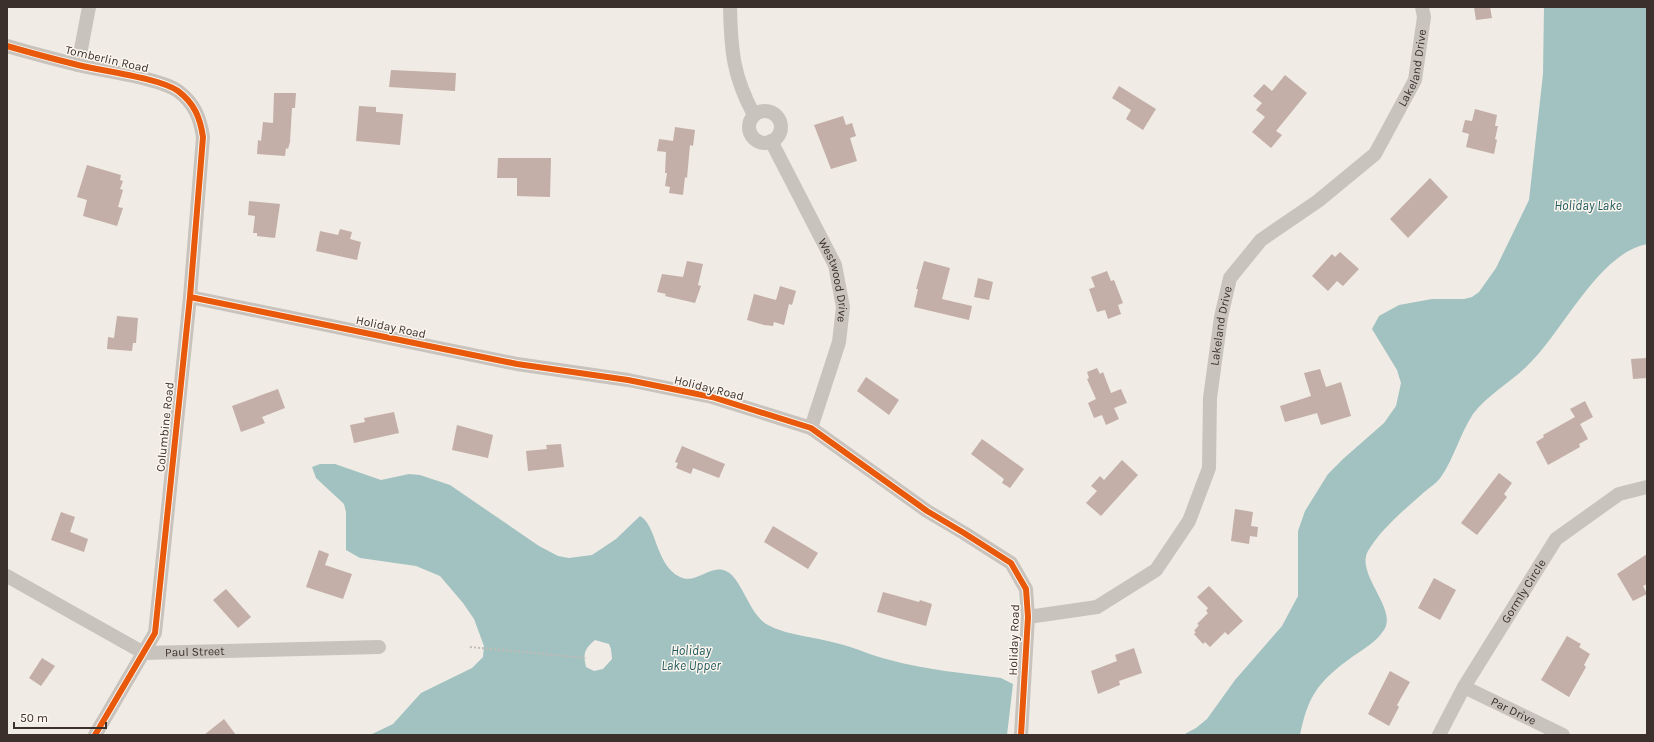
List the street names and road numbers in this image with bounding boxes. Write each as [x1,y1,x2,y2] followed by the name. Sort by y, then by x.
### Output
[1395,28,1429,109] street label: Lakeland Drive
[64,43,150,75] street label: Tomberlin Road
[815,236,850,323] street label: Westwood Drive
[1207,285,1235,367] street label: Lakeland Drive
[355,313,427,341] street label: Holiday Road
[673,373,745,403] street label: Holiday Road
[153,381,177,473] street label: Columbine Road
[1498,557,1549,626] street label: Gormly Circle
[1006,604,1022,676] street label: Holiday Road
[165,644,225,659] street label: Paul Street
[1489,694,1538,728] street label: Par Drive

